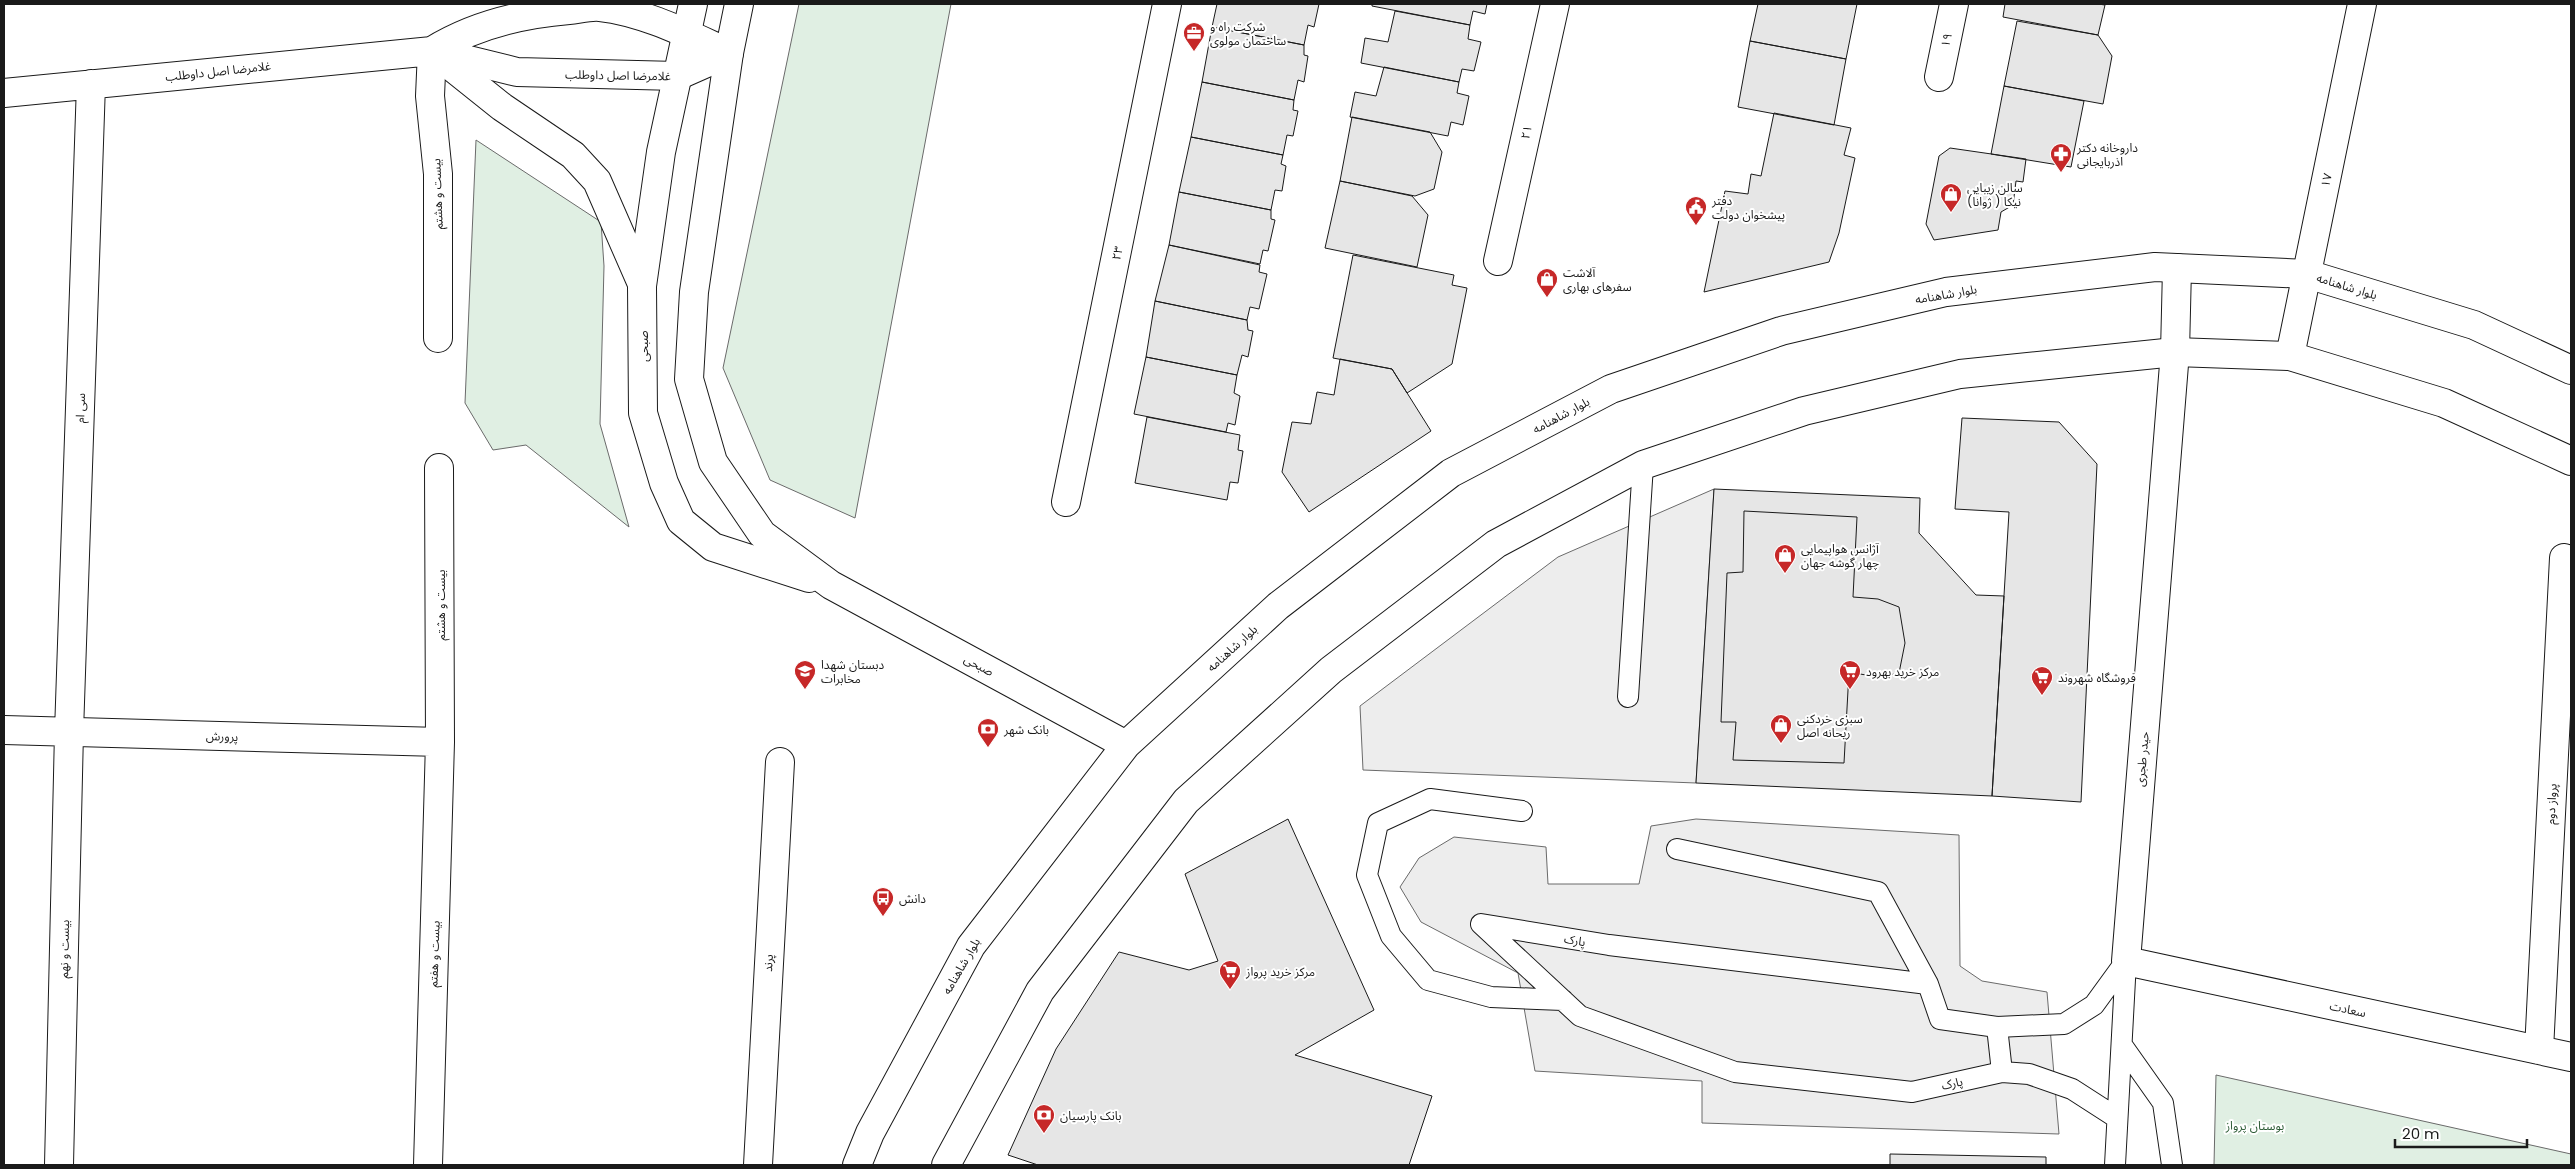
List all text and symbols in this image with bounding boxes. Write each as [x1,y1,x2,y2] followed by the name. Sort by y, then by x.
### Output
[1210,18,1286,49] place label: شرکت راه و ساختمان مولوی
[1182,21,1206,52] office icon: شرکت راه و ساختمان مولوی
[1936,32,1956,48] street label: ۱۹
[164,57,272,85] street label: غلامرضا اصل داوطلب
[565,66,671,84] street label: غلامرضا اصل داوطلب
[1516,124,1536,140] street label: ۲۱
[2076,139,2138,170] place label: داروخانه دکتر اذربایجانی
[2049,142,2073,173] pharmacy icon: داروخانه دکتر اذربایجانی
[427,158,448,230] street label: بیست و هشتم
[2316,171,2336,188] street label: ۱۷
[1967,179,2023,210] place label: سالن زیبایی نیکا ( ژوانا)
[1939,182,1963,213] shop icon: سالن زیبایی نیکا ( ژوانا)
[1711,192,1785,223] place label: دفتر پیشخوان دولت
[1684,195,1708,226] public building icon: دفتر پیشخوان دولت
[1107,244,1127,261] street label: ۲۳
[1563,264,1632,295] place label: آلاشت سفرهای بهاری
[1535,267,1559,298] shop icon: آلاشت سفرهای بهاری
[2315,269,2379,303] street label: بلوار شاهنامه
[1914,280,1978,308] street label: بلوار شاهنامه
[635,330,652,362] street label: صبحی
[71,393,90,423] street label: سی ام
[1529,393,1593,437] street label: بلوار شاهنامه
[1801,540,1879,571] place label: آژانس هواپیمایی چهار گوشه جهان
[1773,543,1797,574] shop icon: آژانس هواپیمایی چهار گوشه جهان
[432,569,450,641] street label: بیست و هشتم
[1203,621,1261,675] street label: بلوار شاهنامه
[961,650,997,680] street label: صبحی
[821,656,885,687] place label: دبستان شهدا مخابرات
[793,659,817,690] school or university icon: دبستان شهدا مخابرات
[1838,659,1862,690] supermarket icon: مرکز خرید بهرود
[1866,663,1939,680] place label: مرکز خرید بهرود
[2030,665,2054,696] supermarket icon: فروشگاه شهروند
[2058,669,2136,686] place label: فروشگاه شهروند
[1797,710,1863,741] place label: سبزی خردکنی ریحانه اصل
[1769,713,1793,744] shop icon: سبزی خردکنی ریحانه اصل
[976,717,1000,748] bank icon: بانک شهر
[1003,721,1049,738] place label: بانک شهر
[206,727,238,745] street label: پرورش
[2131,731,2153,787] street label: حیدر طجری
[2541,783,2562,825] street label: پرواز دوم
[871,886,895,917] bus stop icon: دانش
[899,890,926,907] place label: دانش
[55,919,74,979] street label: بیست و نهم
[424,920,445,988] street label: بیست و هفتم
[1563,930,1587,950] street label: پارک
[938,935,984,997] street label: بلوار شاهنامه
[759,954,777,972] street label: پرند
[1218,959,1242,990] supermarket icon: مرکز خرید پرواز
[1245,963,1315,980] place label: مرکز خرید پرواز
[2328,997,2368,1021] street label: سعادت
[1940,1072,1964,1094] street label: پارک
[1032,1103,1056,1134] bank icon: بانک پارسیان
[1060,1107,1122,1124] place label: بانک پارسیان
[2395,1116,2528,1148] scale bar
[2225,1117,2284,1134] park label: بوستان پرواز
[2402,1123,2440,1144] text: 20 m

